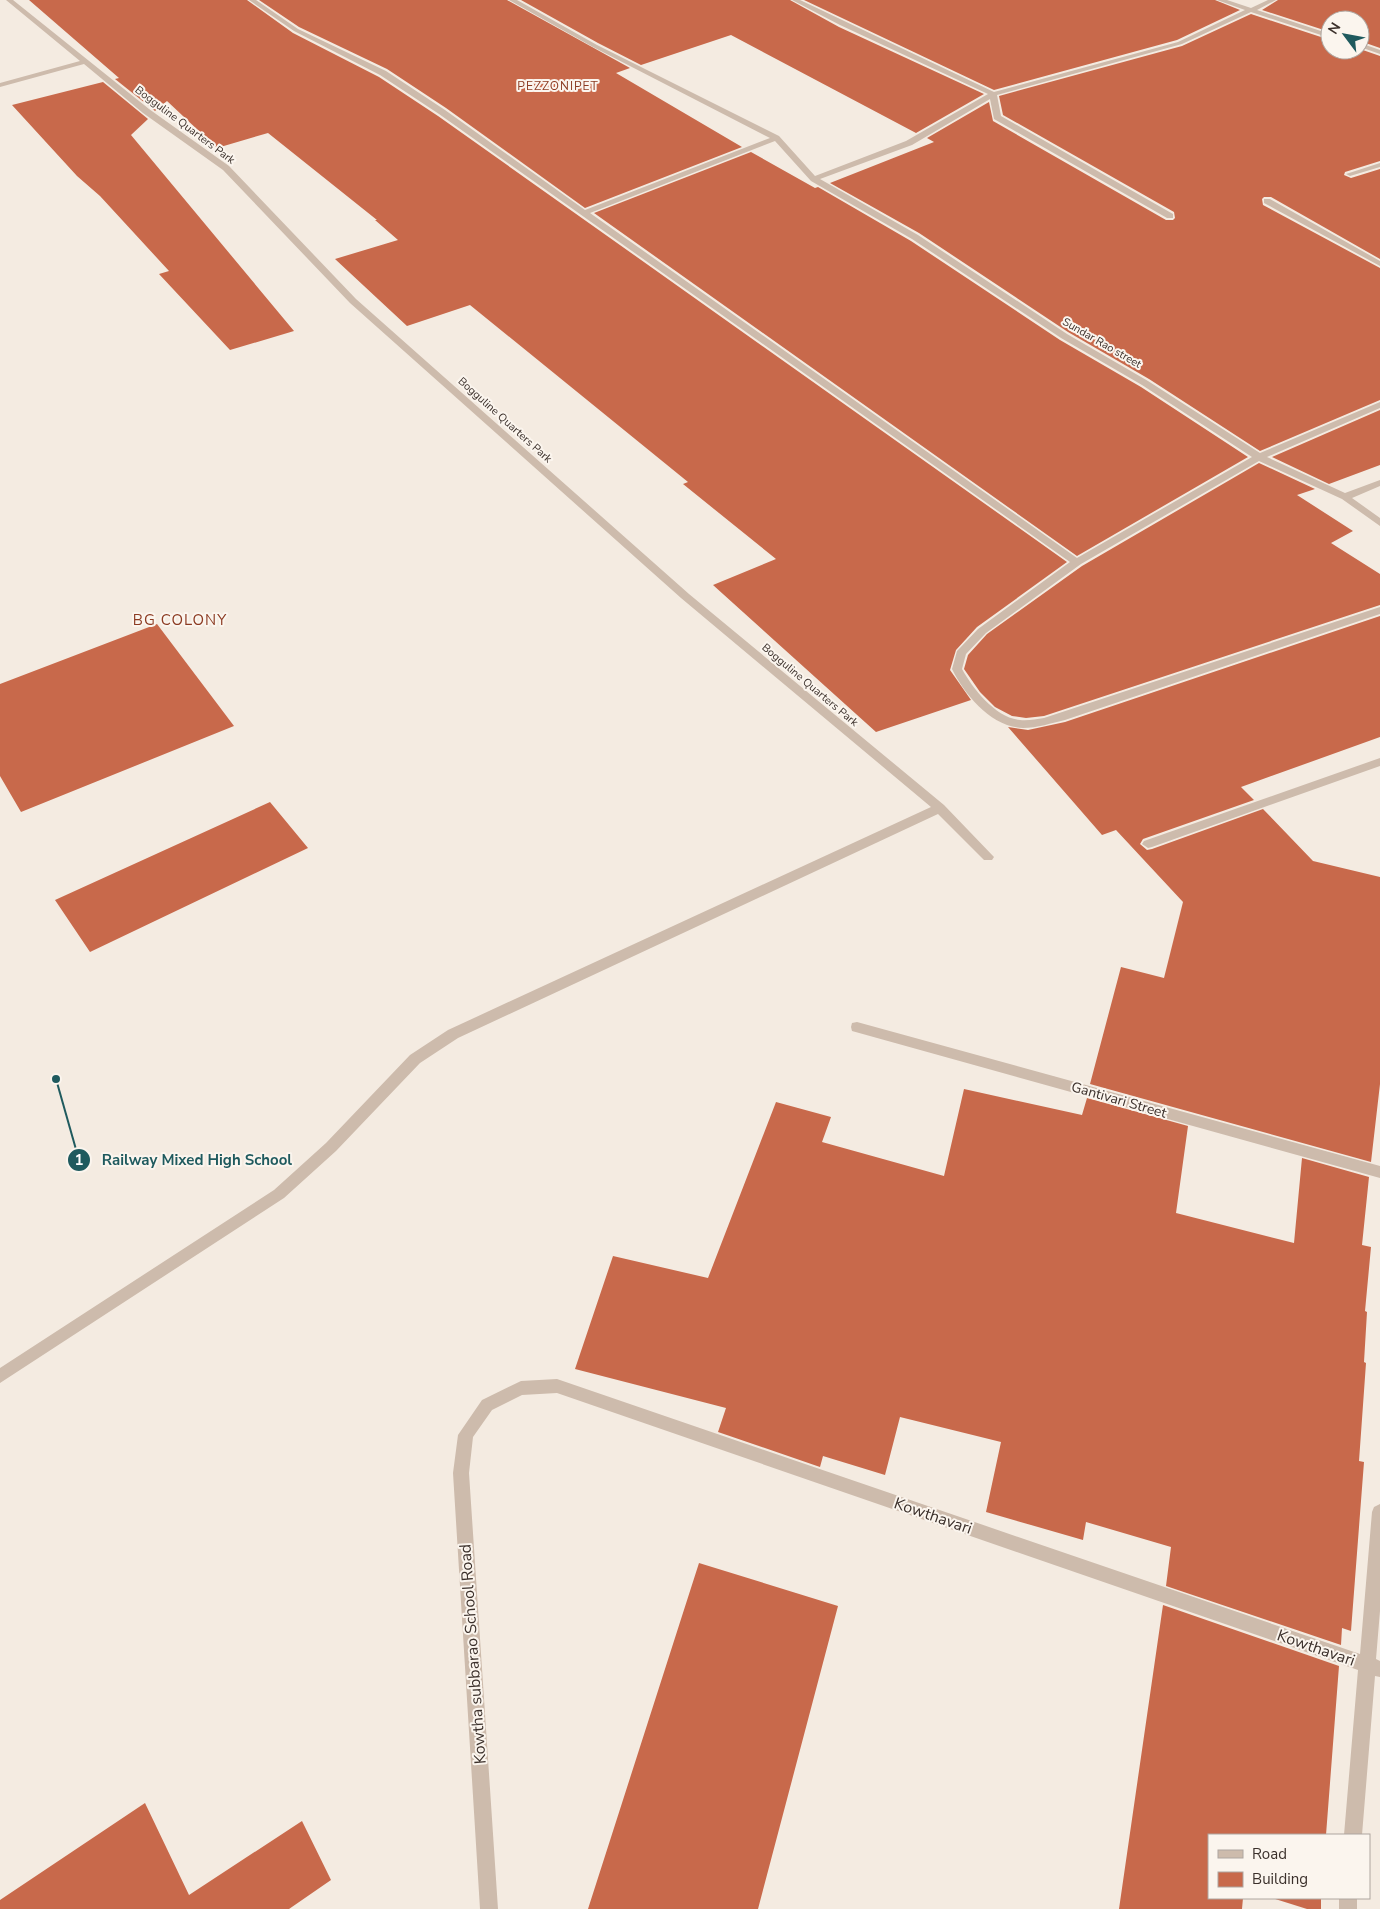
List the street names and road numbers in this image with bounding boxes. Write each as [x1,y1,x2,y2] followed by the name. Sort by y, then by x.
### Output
[132,82,238,168] street label: Bogguline Quarters Park
[1060,314,1144,372] street label: Sundar Rao street
[455,374,556,467] street label: Bogguline Quarters Park
[759,640,862,730] street label: Bogguline Quarters Park
[1069,1077,1169,1123] street label: Gantivari Street
[891,1492,975,1540] street label: Kowthavari
[454,1543,492,1765] street label: Kowtha subbarao School Road
[1274,1624,1358,1672] street label: Kowthavari

